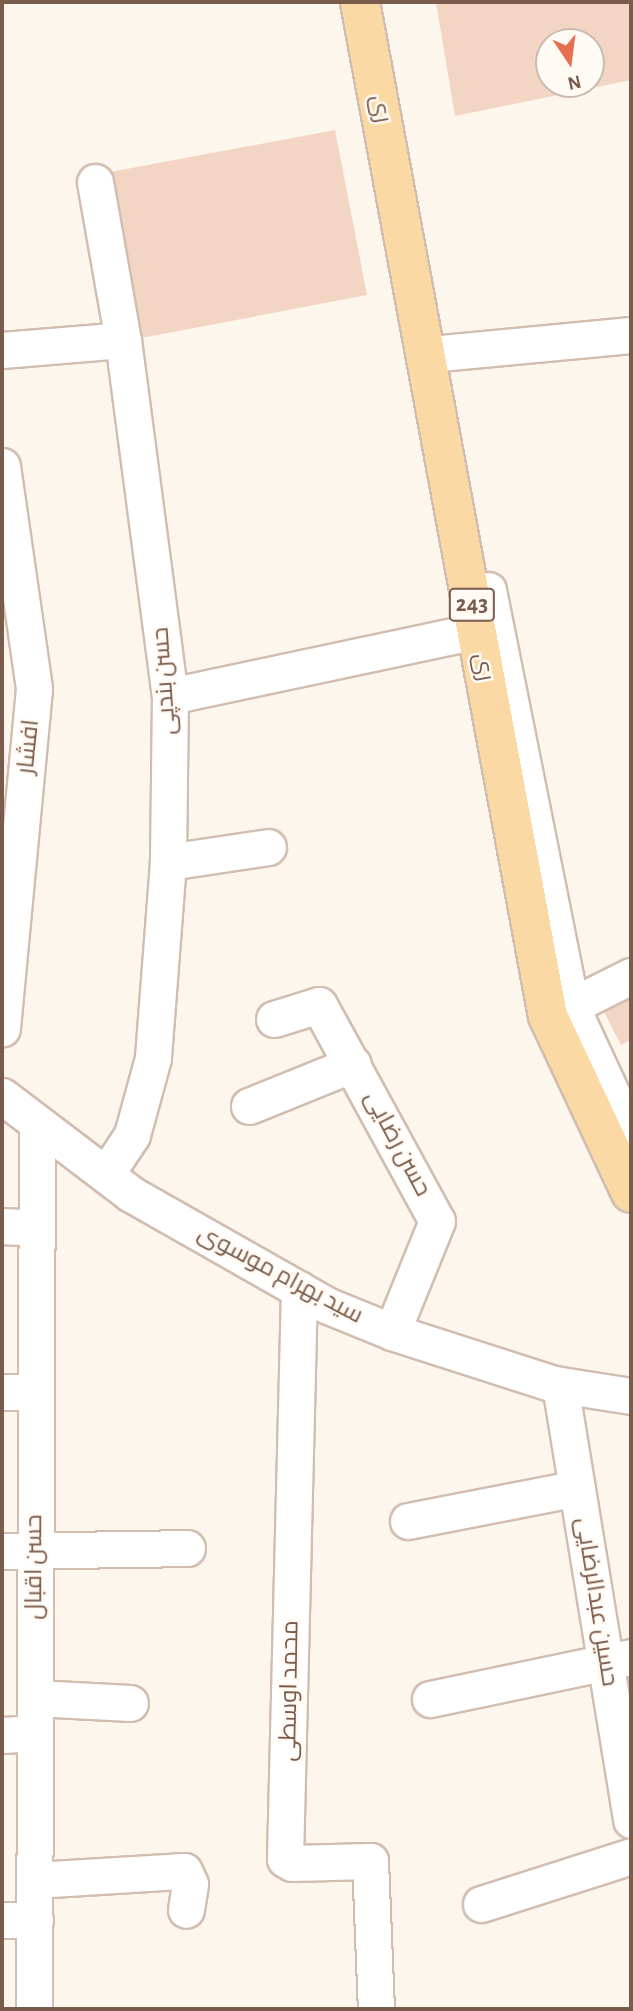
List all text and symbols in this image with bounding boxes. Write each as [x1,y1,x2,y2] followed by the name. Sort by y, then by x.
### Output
[535,28,605,98] north arrow
[566,71,583,93] text: N
[363,93,397,125] street label: ری
[448,586,496,624] road number: 243
[147,626,183,736] street label: حسن بندپی
[466,651,500,683] street label: ری
[12,718,46,776] street label: افشار
[357,1086,437,1202] street label: حسن رضایی
[192,1219,368,1331] street label: سید بهرام موسوی
[21,1514,49,1620] street label: حسن اقبال
[568,1516,624,1688] street label: حسین عبدالرضایی
[274,1620,306,1762] street label: محمد اوسطی

